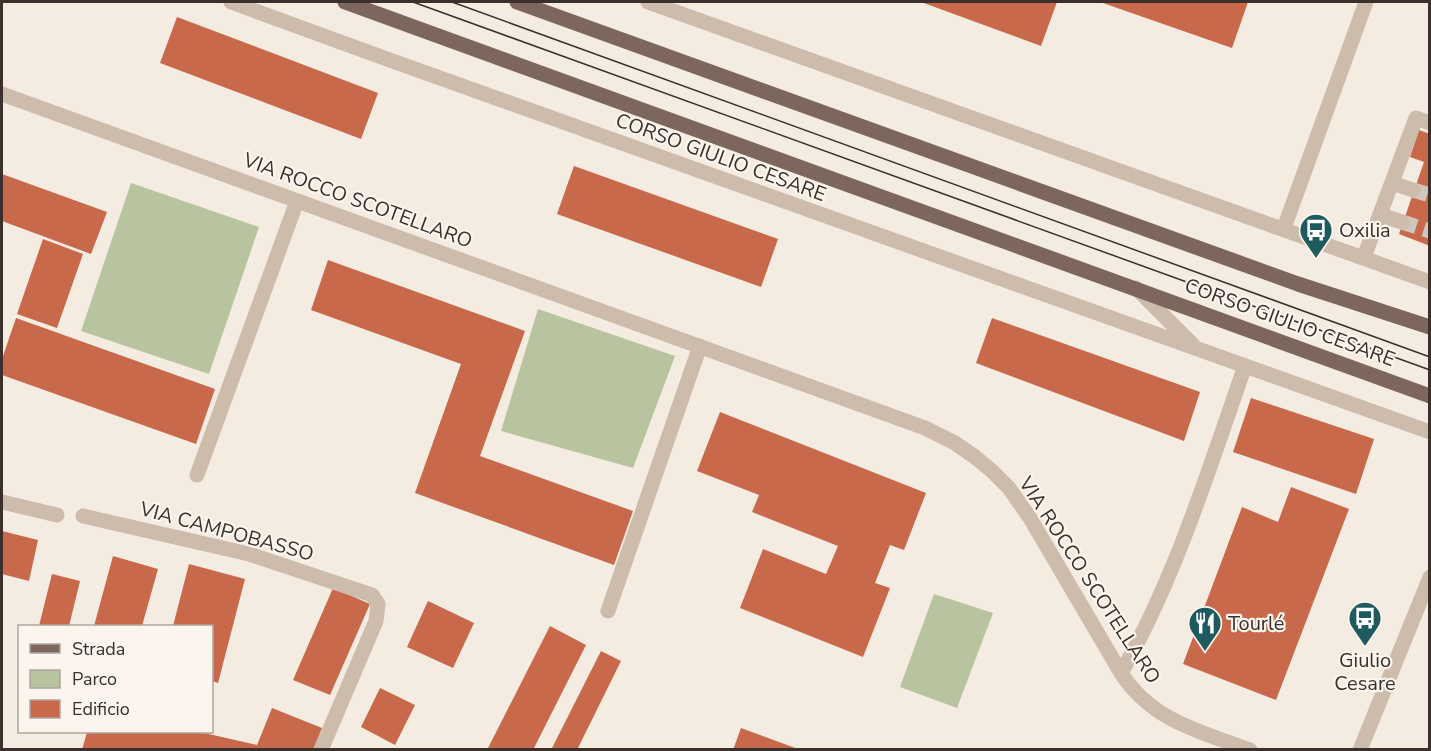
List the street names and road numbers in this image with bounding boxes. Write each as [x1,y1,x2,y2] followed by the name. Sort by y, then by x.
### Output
[612,107,830,208] street label: CORSO GIULIO CESARE
[239,146,476,255] street label: VIA ROCCO SCOTELLARO
[1181,272,1399,373] street label: CORSO GIULIO CESARE
[1012,471,1167,689] street label: VIA ROCCO SCOTELLARO
[136,495,317,568] street label: VIA CAMPOBASSO

